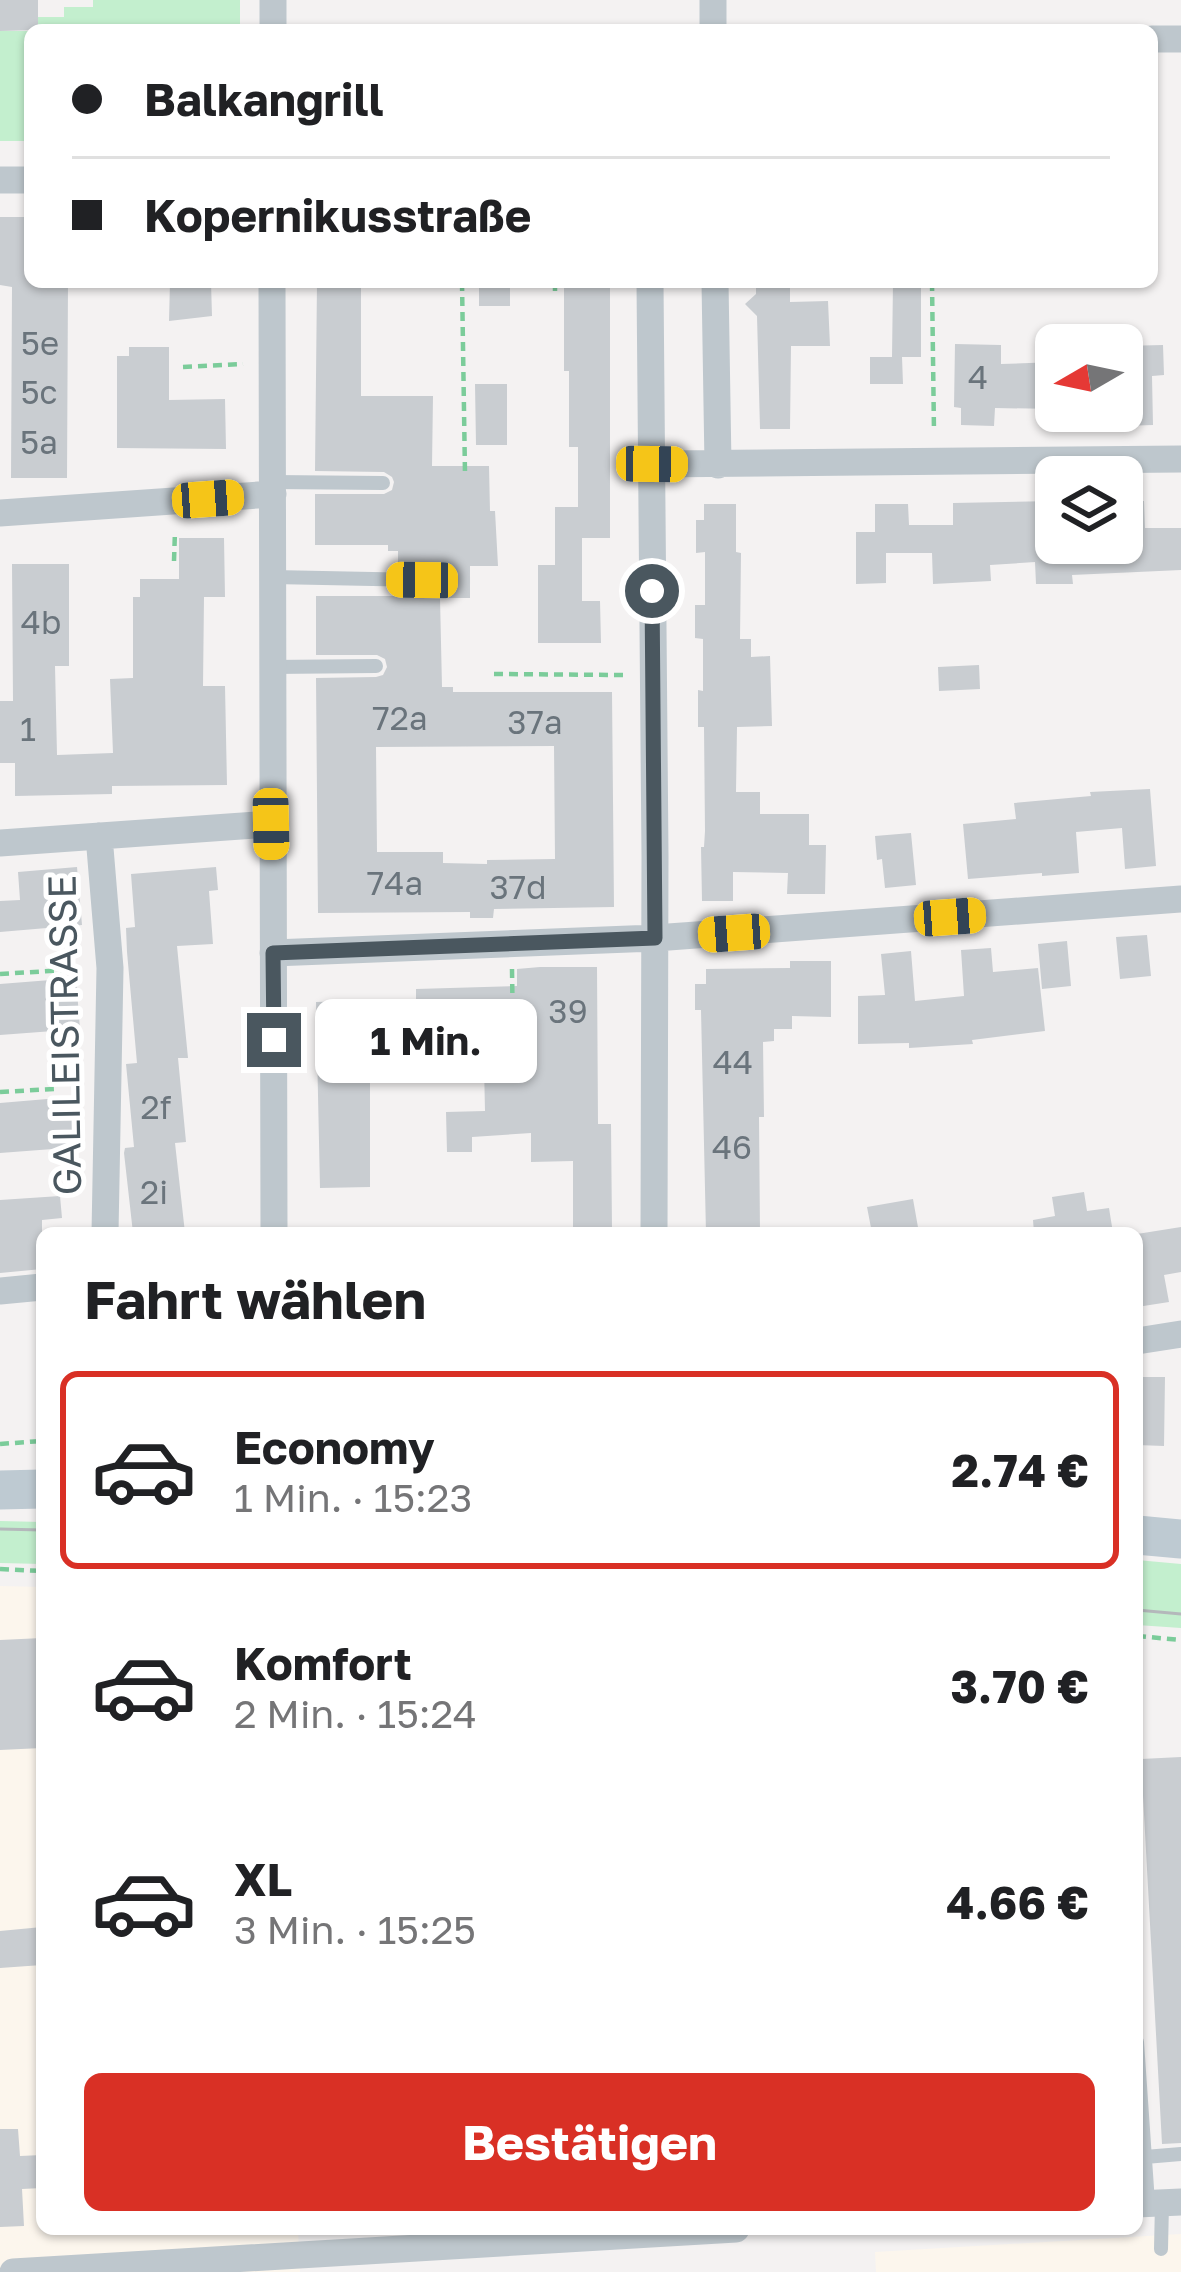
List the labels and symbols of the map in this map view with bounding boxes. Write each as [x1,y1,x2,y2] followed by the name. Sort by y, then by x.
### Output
[21,323,59,362] house number: 5e
[1035,324,1143,432] north arrow
[968,357,988,396] house number: 4
[20,372,58,411] house number: 5c
[20,422,58,461] house number: 5a
[616,445,688,483] car
[171,479,245,519] car
[386,561,458,599] car
[625,564,679,618] route start
[21,602,61,641] house number: 4b
[372,698,428,737] house number: 72a
[507,702,563,741] house number: 37a
[20,709,36,748] house number: 1
[252,788,290,860] car
[367,863,423,902] house number: 74a
[489,867,547,906] house number: 37d
[38,874,90,1196] street label: GALILEISTRASSE
[913,897,987,937] car
[697,913,771,953] car
[548,991,588,1030] house number: 39
[316,998,538,1082] callout: 1 Min.
[247,1013,301,1067] route end
[713,1042,753,1081] house number: 44
[140,1087,172,1126] house number: 2f
[712,1127,752,1166] house number: 46
[140,1172,168,1211] house number: 2i

